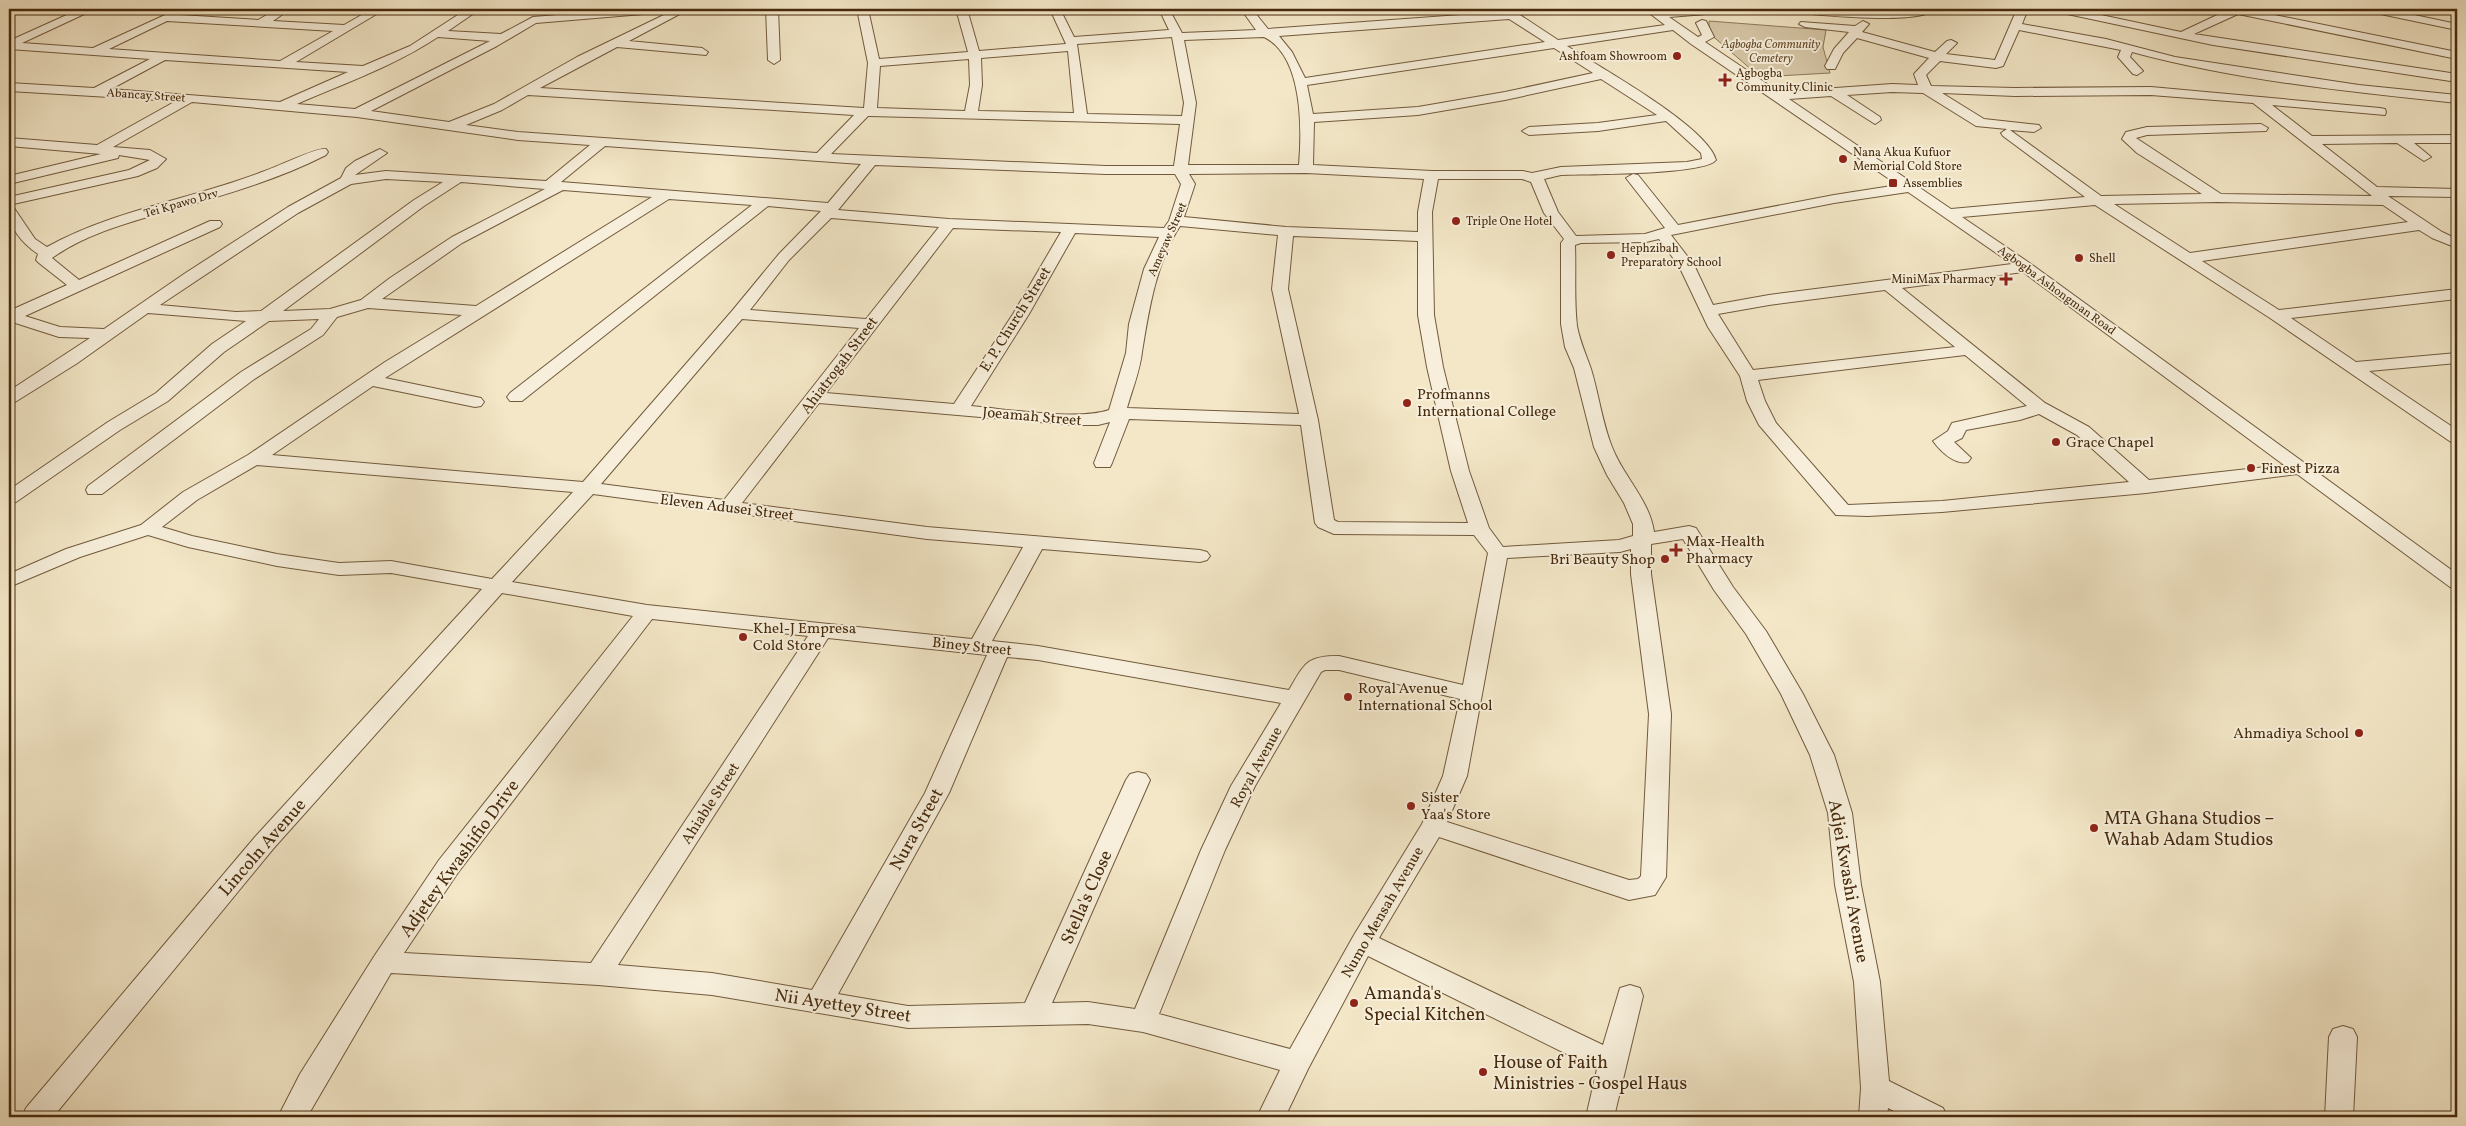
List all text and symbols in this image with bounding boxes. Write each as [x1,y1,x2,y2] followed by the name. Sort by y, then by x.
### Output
[1721,37,1821,67] park label: Agbogba Community Cemetery
[1559,49,1667,65] place label: Ashfoam Showroom
[1671,50,1683,62] marker: Ashfoam Showroom
[1736,66,1833,96] place label: Agbogba Community Clinic
[1718,73,1732,87] marker: Agbogba Community Clinic
[106,85,186,107] street label: Abancay Street
[1853,145,1962,175] place label: Nana Akua Kufuor Memorial Cold Store
[1837,153,1849,165] marker: Nana Akua Kufuor Memorial Cold Store
[1903,176,1963,192] place label: Assemblies
[1887,177,1899,189] marker: Assemblies
[142,186,221,222] street label: Tei Kpawo Drv
[1144,200,1191,279] street label: Ameyaw Street
[1466,214,1553,230] place label: Triple One Hotel
[1450,215,1462,227] marker: Triple One Hotel
[1621,241,1722,271] place label: Hephzibah Preparatory School
[1994,243,2119,339] street label: Agbogba Ashongman Road
[1605,249,1617,261] marker: Hephzibah Preparatory School
[2089,251,2116,267] place label: Shell
[2073,252,2085,264] marker: Shell
[975,263,1057,376] street label: E. P. Church Street
[1891,272,1997,288] place label: MiniMax Pharmacy
[2000,273,2012,285] marker: MiniMax Pharmacy
[797,313,884,419] street label: Ahiatrogah Street
[1417,385,1556,423] place label: Profmanns International College
[1401,397,1413,409] marker: Profmanns International College
[981,403,1082,432] street label: Joeamah Street
[2066,433,2154,454] place label: Grace Chapel
[2050,436,2062,448] marker: Grace Chapel
[2261,459,2340,480] place label: Finest Pizza
[2245,462,2257,474] marker: Finest Pizza
[659,490,795,527] street label: Eleven Adusei Street
[1686,532,1765,570] place label: Max-Health Pharmacy
[1670,544,1682,556] marker: Max-Health Pharmacy
[1550,550,1655,571] place label: Bri Beauty Shop
[1659,553,1671,565] marker: Bri Beauty Shop
[753,619,856,657] place label: Khel-J Empresa Cold Store
[737,631,749,643] marker: Khel-J Empresa Cold Store
[931,633,1013,662] street label: Biney Street
[1358,679,1493,717] place label: Royal Avenue International School
[1342,691,1354,703] marker: Royal Avenue International School
[1226,723,1288,812] street label: Royal Avenue
[2233,724,2349,745] place label: Ahmadiya School
[2353,727,2365,739] marker: Ahmadiya School
[677,759,746,849] street label: Ahiable Street
[394,775,526,943] street label: Adjetey Kwashifio Drive
[884,784,950,875] street label: Nura Street
[1421,788,1491,826] place label: Sister Yaa's Store
[214,794,313,902] street label: Lincoln Avenue
[1821,798,1874,965] street label: Adjei Kwashi Avenue
[1405,800,1417,812] marker: Sister Yaa's Store
[2104,807,2274,853] place label: MTA Ghana Studios – Wahab Adam Studios
[2088,822,2100,834] marker: MTA Ghana Studios – Wahab Adam Studios
[1337,843,1430,982] street label: Numo Mensah Avenue
[1055,846,1119,949] street label: Stella's Close
[1364,982,1486,1028] place label: Amanda's Special Kitchen
[773,983,913,1030] street label: Nii Ayettey Street
[1348,997,1360,1009] marker: Amanda's Special Kitchen
[1493,1051,1687,1097] place label: House of Faith Ministries - Gospel Haus
[1477,1066,1489,1078] marker: House of Faith Ministries - Gospel Haus

